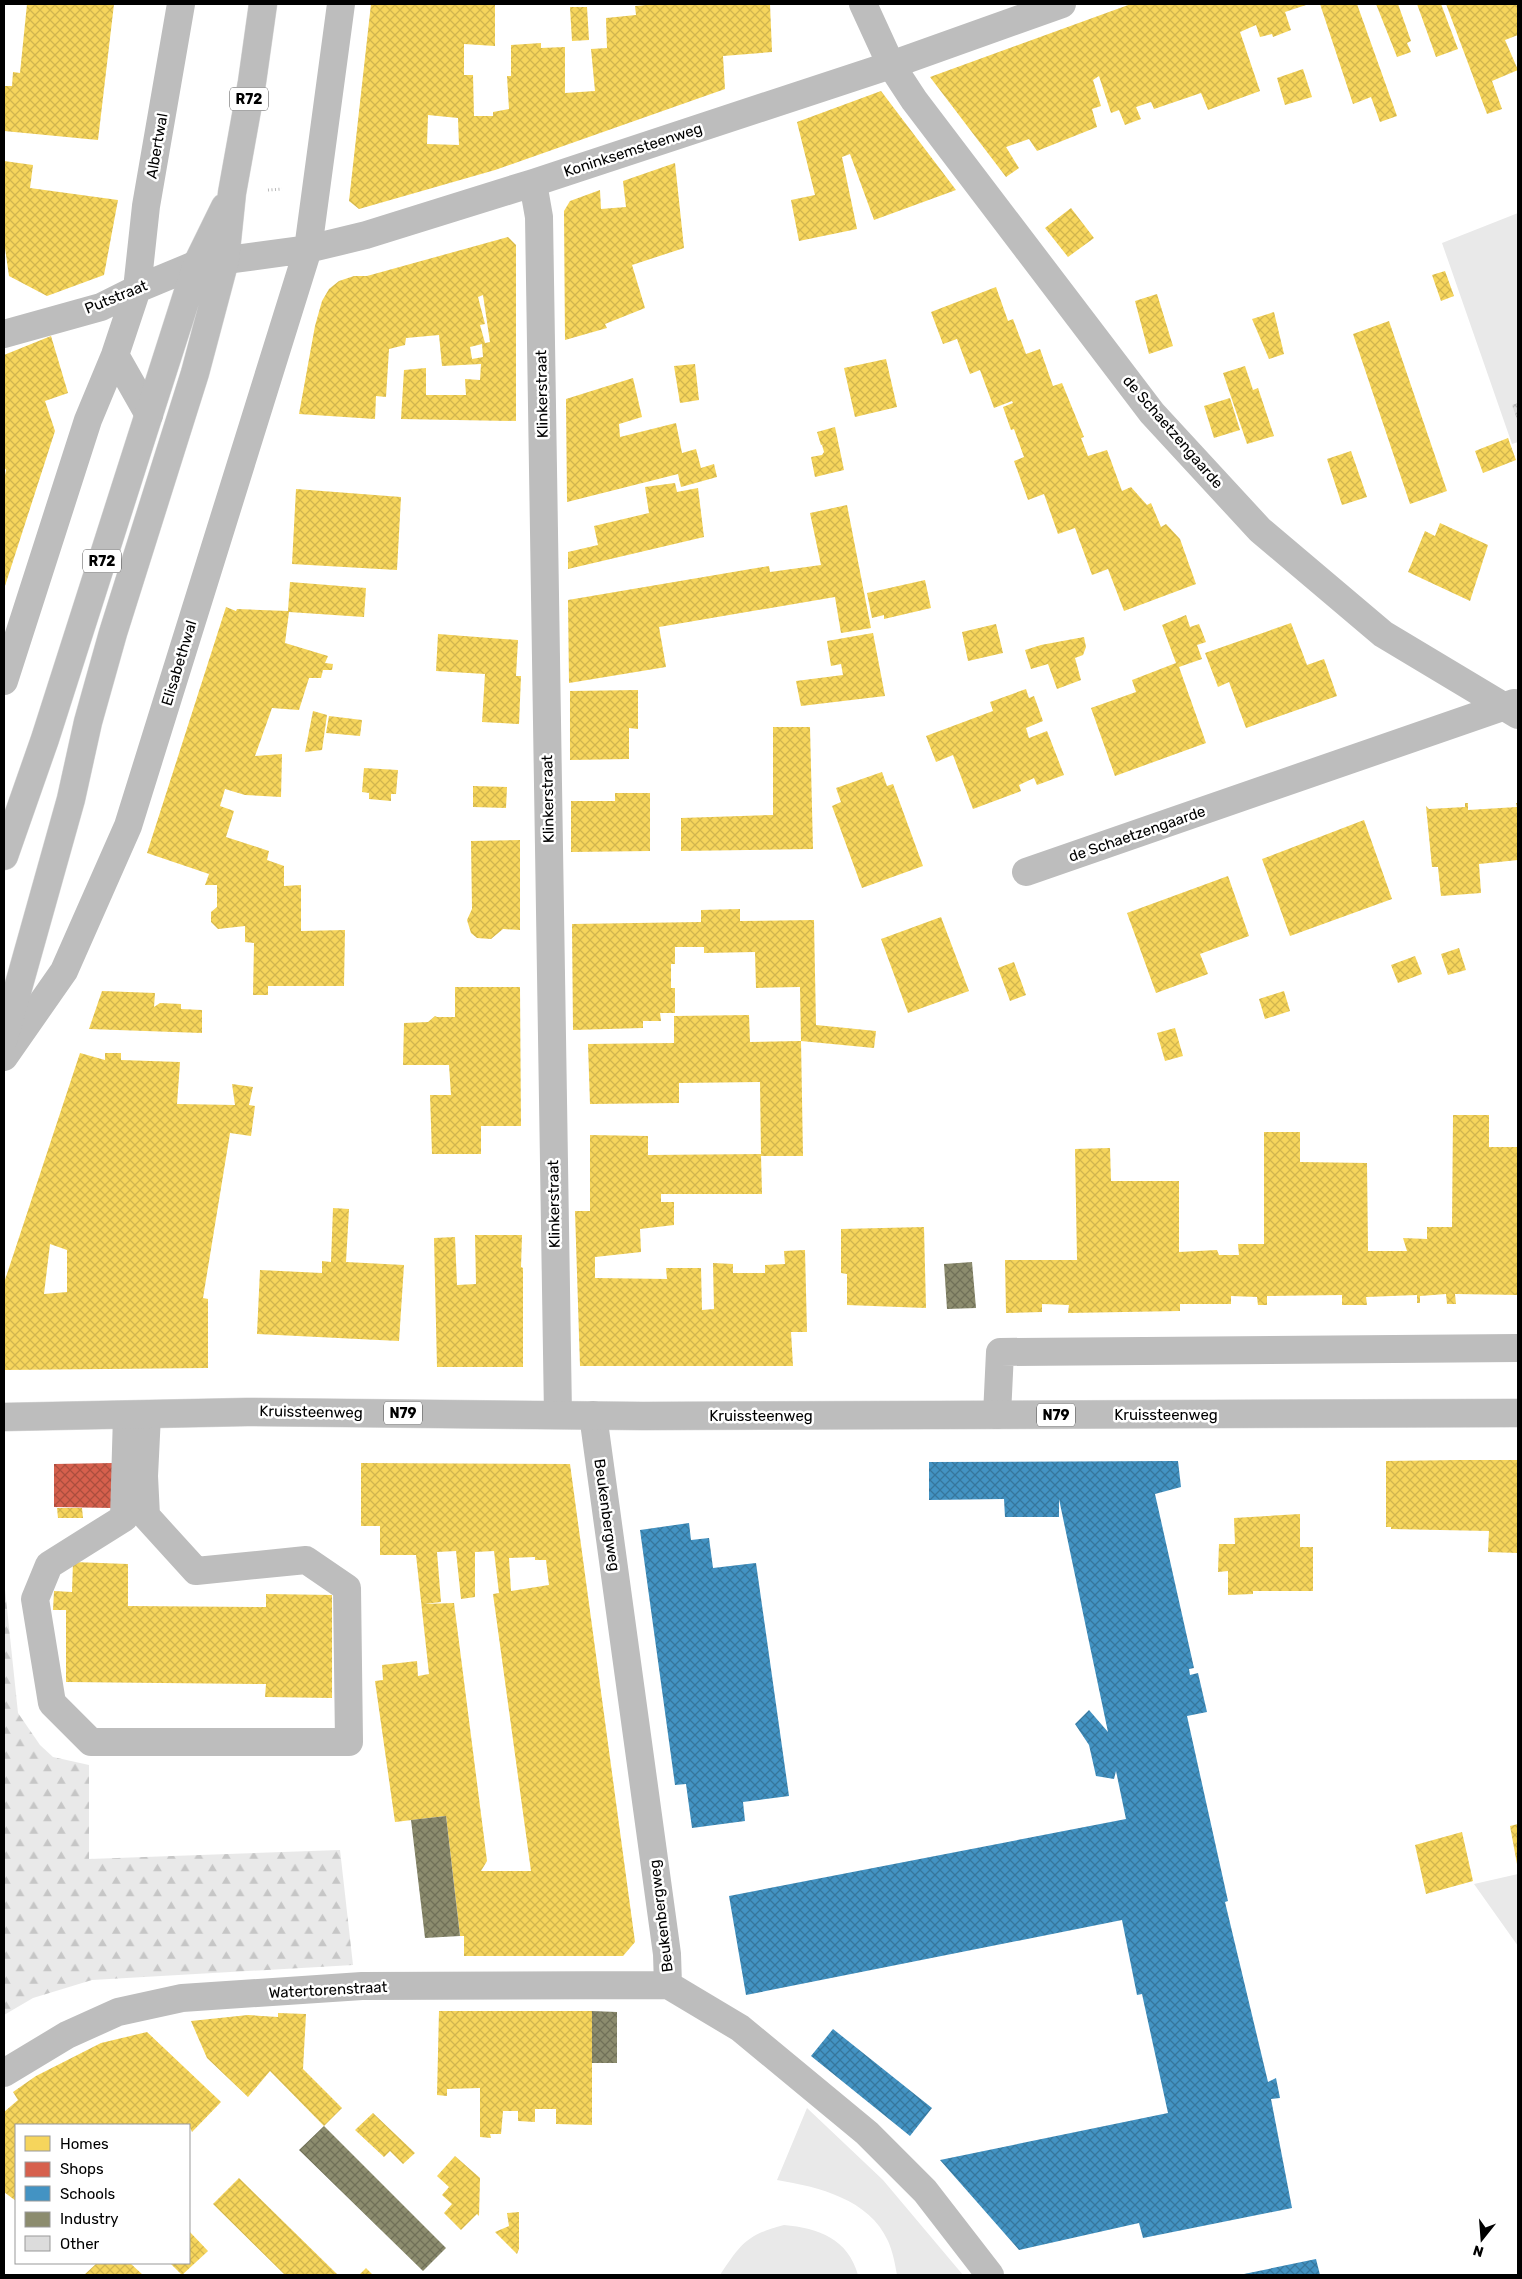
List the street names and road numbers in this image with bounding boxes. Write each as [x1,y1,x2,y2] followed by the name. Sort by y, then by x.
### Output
[230,88,268,110] road number: R72
[142,112,172,180] street label: Albertwal
[562,119,704,181] street label: Koninksemsteenweg
[82,276,150,318] street label: Putstraat
[532,350,552,438] street label: Klinkerstraat
[1119,372,1227,492] street label: de Schaetzengaarde
[83,550,121,572] road number: R72
[157,618,201,708] street label: Elisabethwal
[538,755,558,843] street label: Klinkerstraat
[1066,802,1208,866] street label: de Schaetzengaarde
[544,1160,564,1248] street label: Klinkerstraat
[259,1402,363,1422] street label: Kruissteenweg
[384,1402,422,1425] road number: N79
[1037,1404,1075,1426] road number: N79
[1114,1406,1218,1424] street label: Kruissteenweg
[709,1407,813,1425] street label: Kruissteenweg
[590,1458,624,1572] street label: Beukenbergweg
[645,1859,677,1973] street label: Beukenbergweg
[268,1978,388,2002] street label: Watertorenstraat

